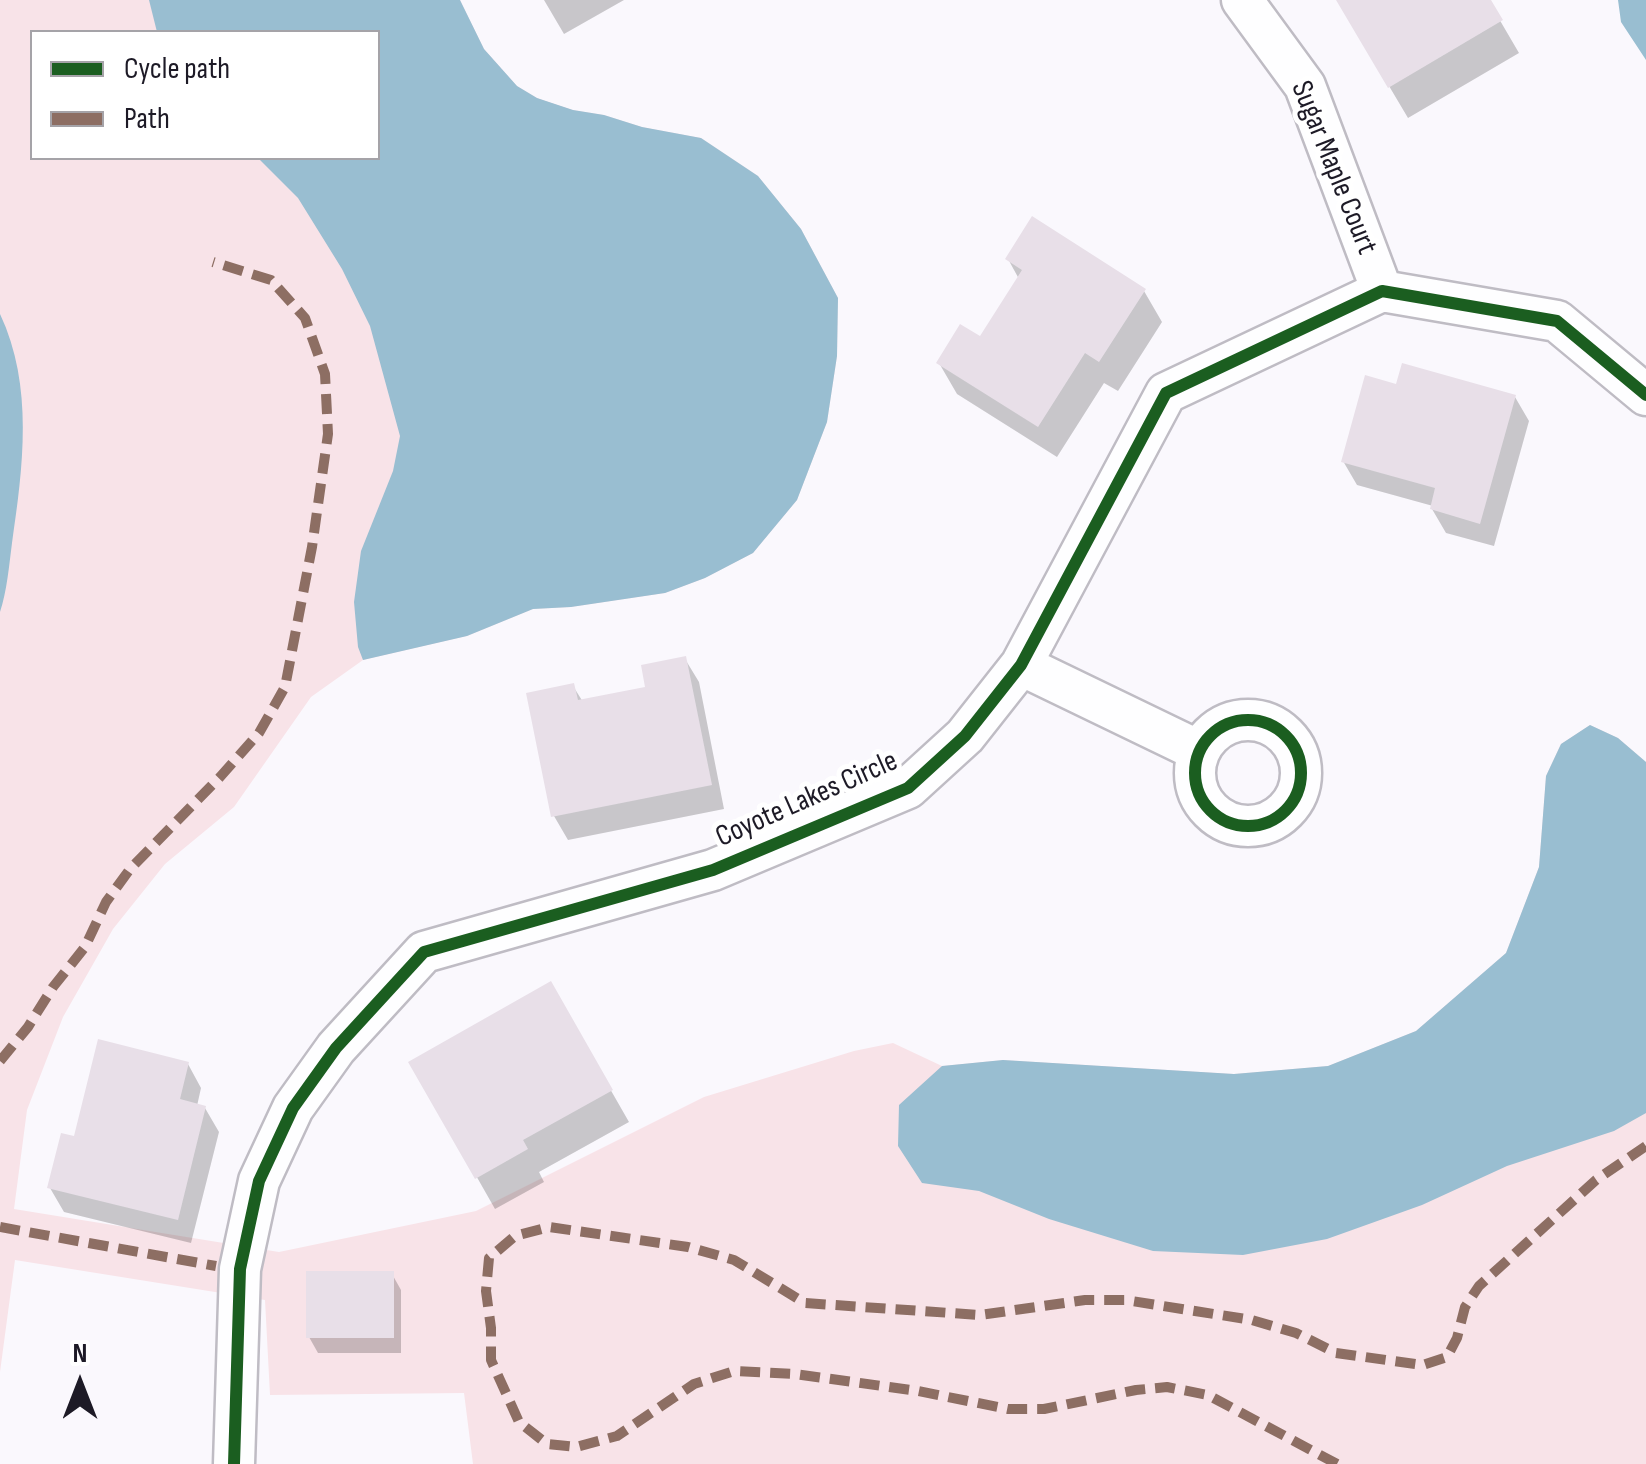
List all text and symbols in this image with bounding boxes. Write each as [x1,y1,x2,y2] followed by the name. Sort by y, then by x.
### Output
[30,30,380,160] legend
[124,51,230,87] text: Cycle path
[1282,76,1384,260] street label: Sugar Maple Court
[124,101,170,137] text: Path
[711,744,903,856] street label: Coyote Lakes Circle
[30,1334,130,1434] north arrow
[73,1337,87,1370] text: N

